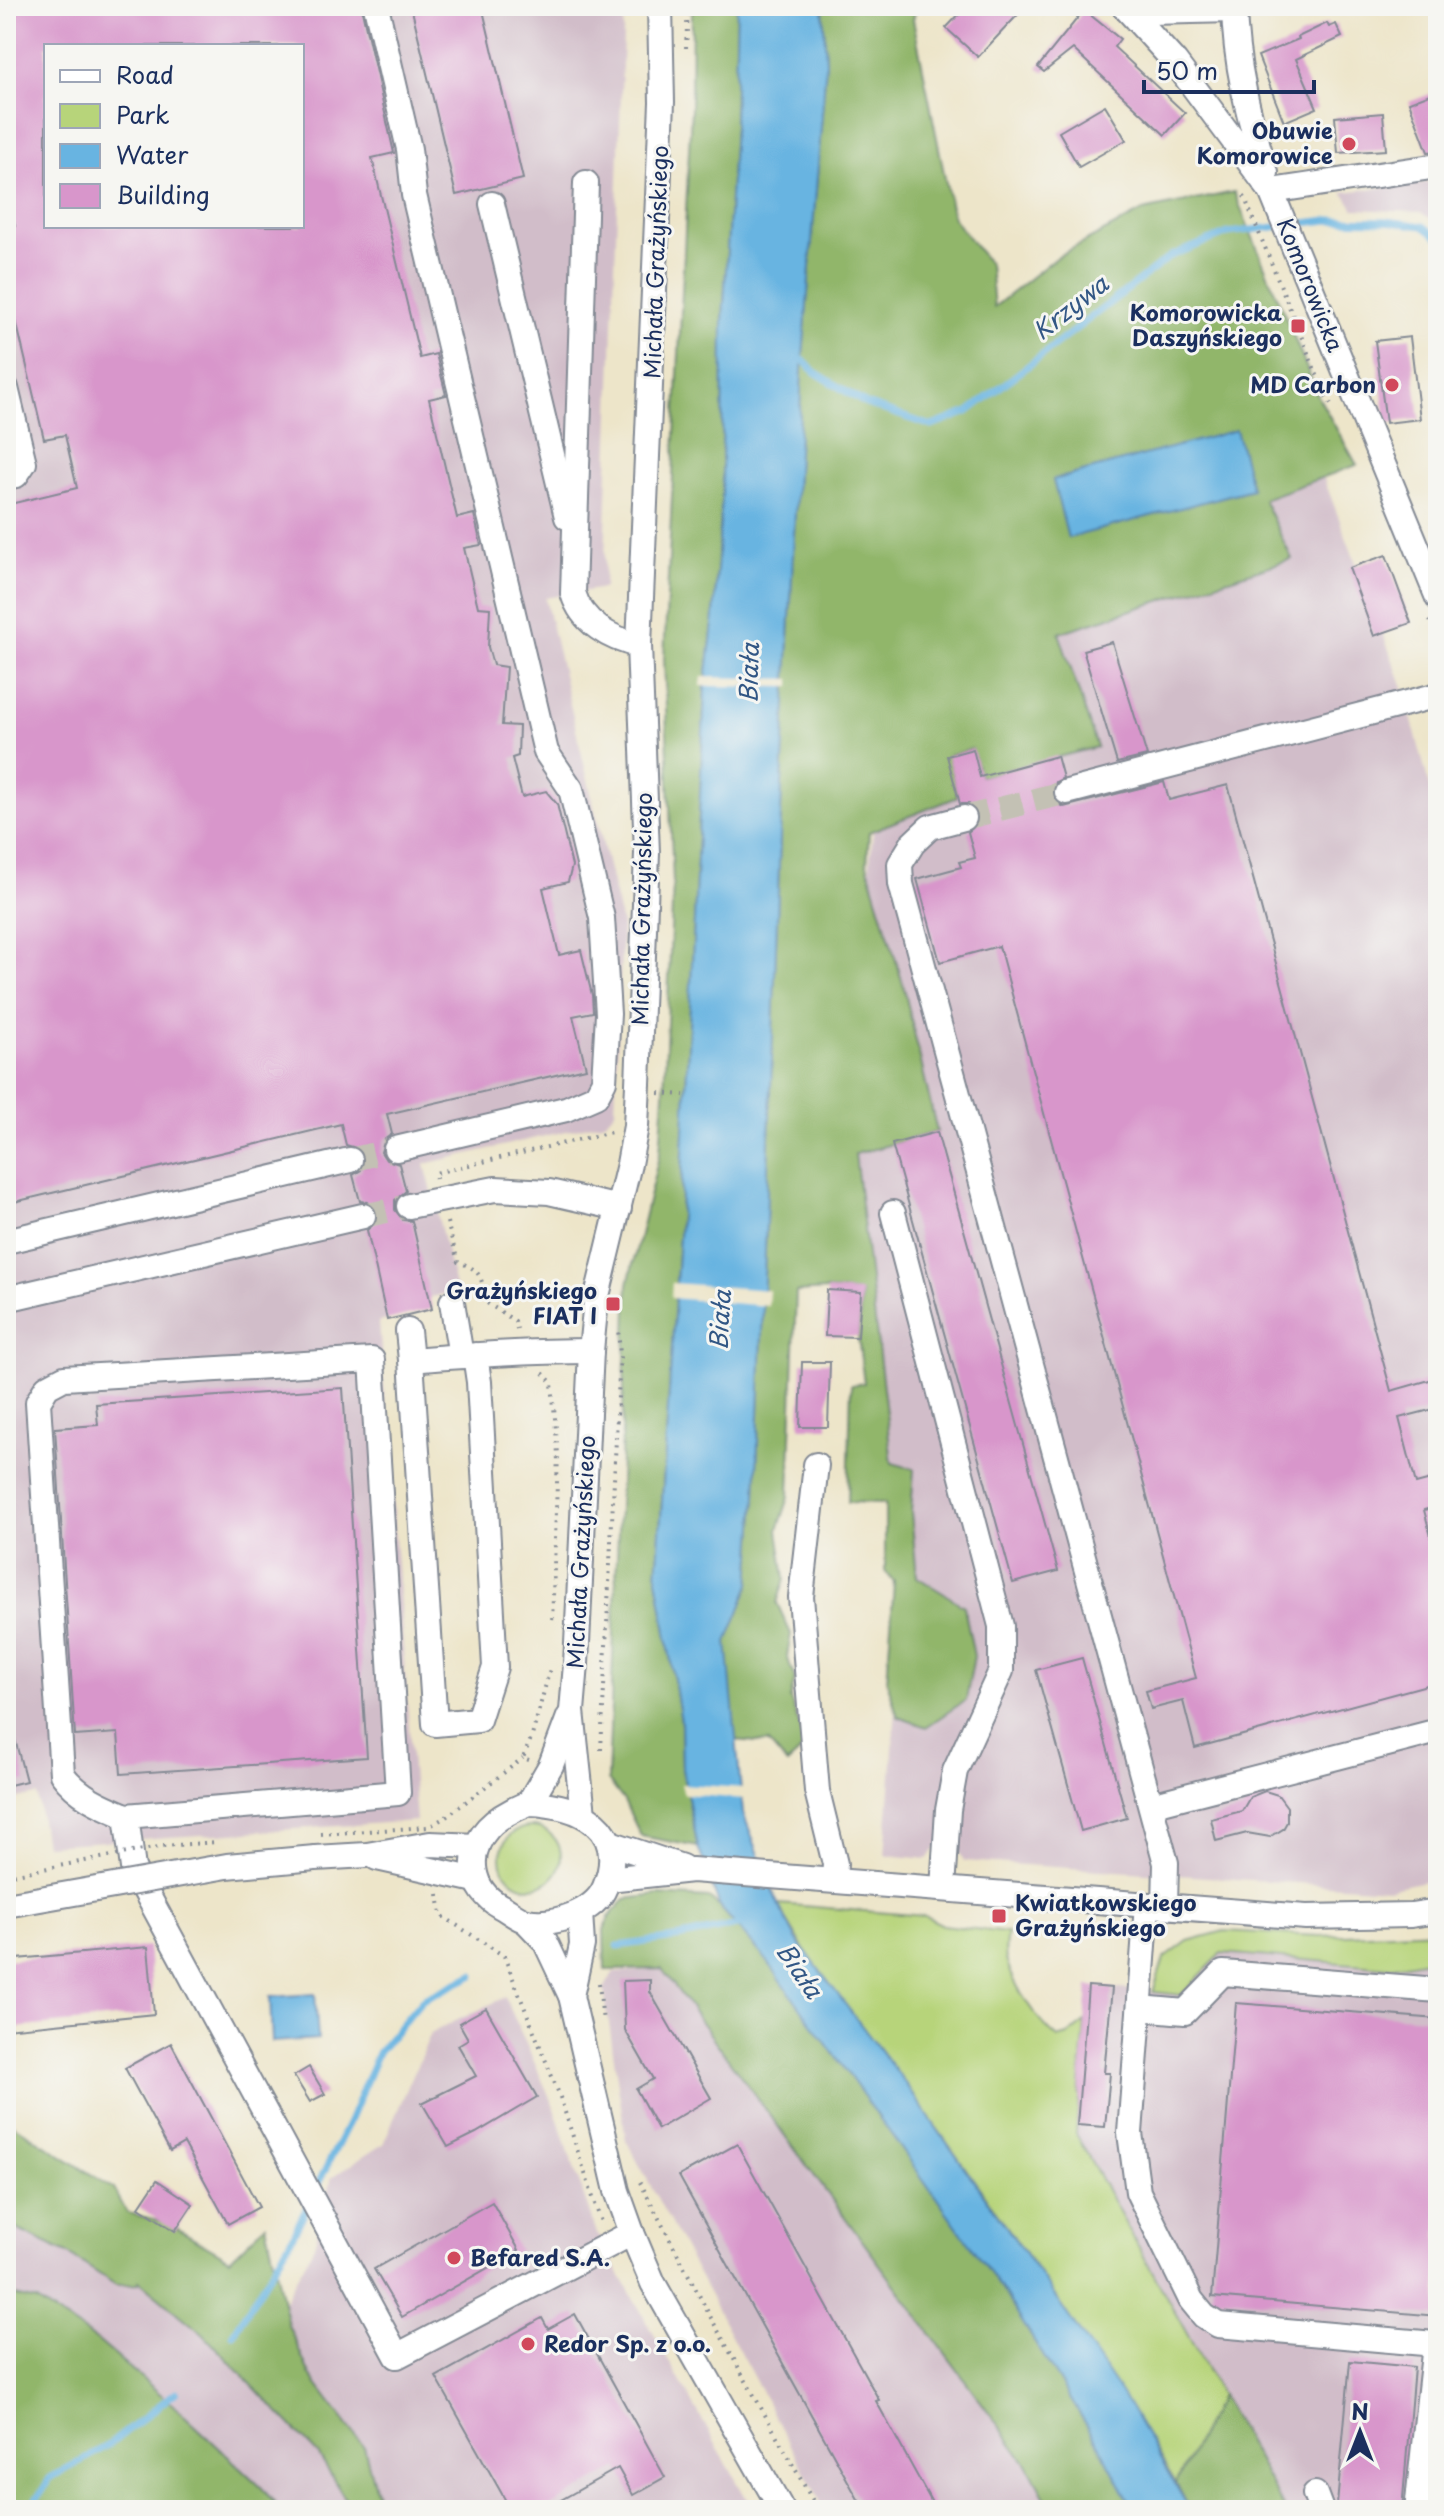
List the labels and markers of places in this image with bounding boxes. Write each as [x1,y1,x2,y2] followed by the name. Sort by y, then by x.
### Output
[1196,113,1333,171] place label: Obuwie Komorowice
[1340,135,1358,153] marker: Obuwie Komorowice
[1129,295,1282,353] place label: Komorowicka Daszyńskiego
[1289,317,1307,335] marker: Komorowicka Daszyńskiego
[1250,367,1376,400] place label: MD Carbon
[1383,376,1401,394] marker: MD Carbon
[446,1273,597,1331] place label: Grażyńskiego FIAT I
[604,1295,622,1313] marker: Grażyńskiego FIAT I
[1015,1885,1197,1943] place label: Kwiatkowskiego Grażyńskiego
[990,1907,1008,1925] marker: Kwiatkowskiego Grażyńskiego
[470,2240,610,2273] place label: Befared S.A.
[445,2249,463,2267] marker: Befared S.A.
[544,2326,711,2359] place label: Redor Sp. z o.o.
[519,2335,537,2353] marker: Redor Sp. z o.o.

